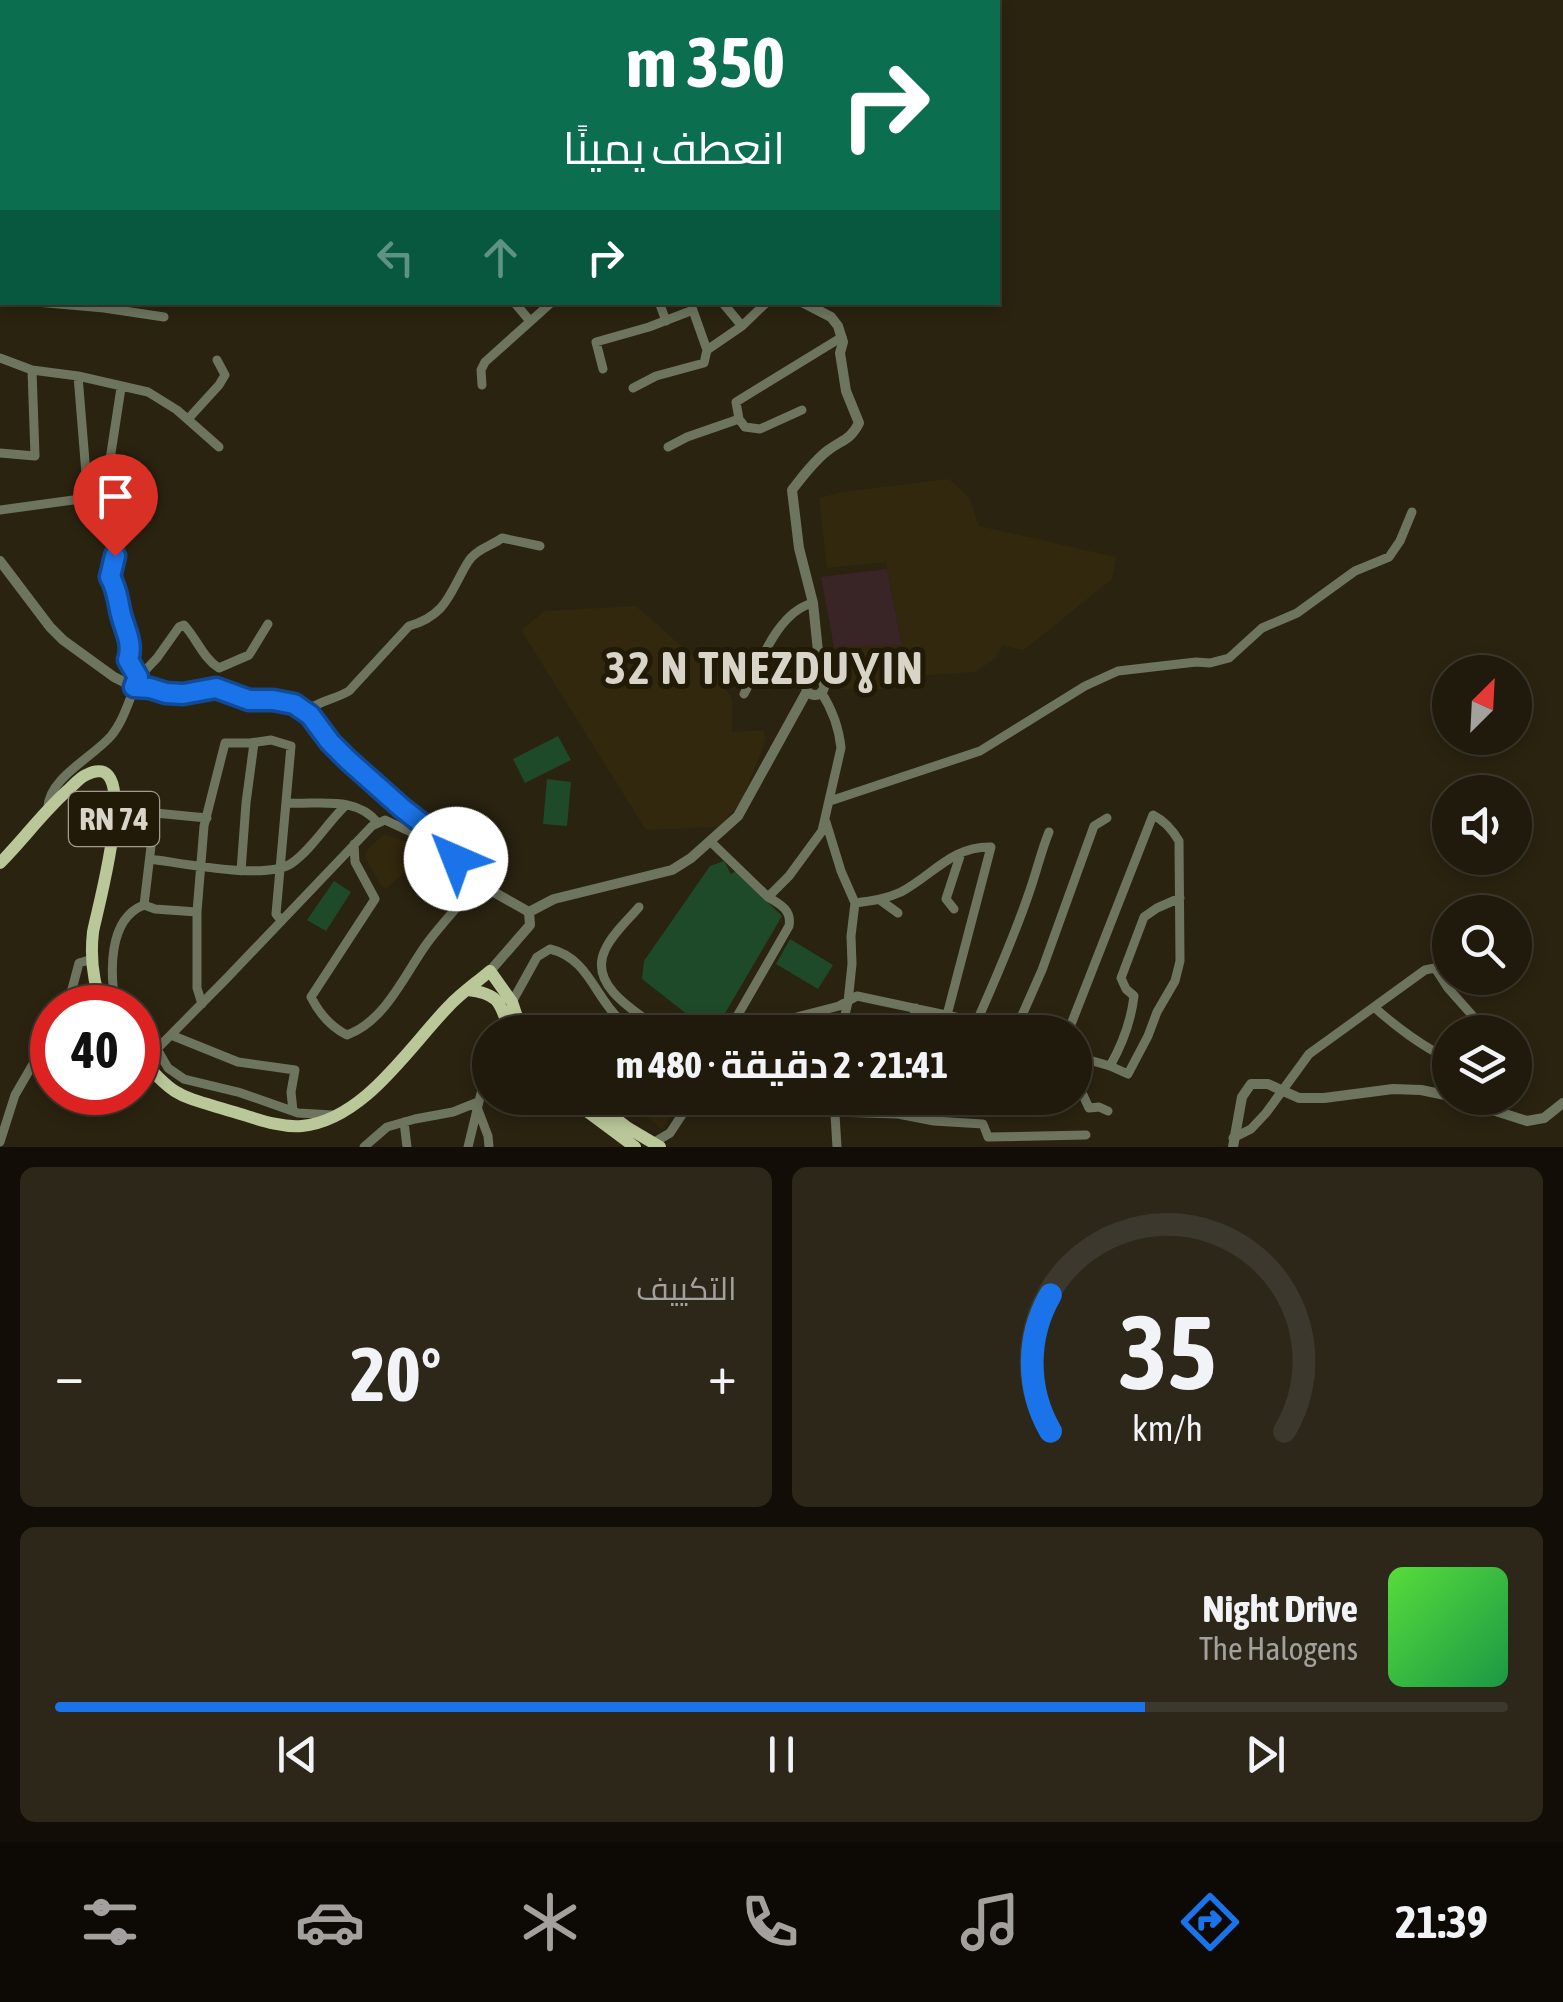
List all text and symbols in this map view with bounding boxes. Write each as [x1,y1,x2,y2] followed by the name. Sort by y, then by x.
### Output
[626,22,785,102] text: 350 m
[820,40,950,170] icon: right
[563,122,785,174] text: انعطف يمينًا
[368,230,423,285] icon: left
[473,230,528,285] icon: ahead
[578,230,633,285] icon: right
[73,454,158,557] pin
[88,469,143,524] icon: arrive
[605,642,925,694] district label: 32 N TNEZDUƔIN
[1432,655,1532,755] north arrow
[1432,655,1532,1115] map controls
[1432,775,1532,875] button: sound
[69,792,159,846] road number: RN 74
[404,807,508,911] position arrow
[1432,895,1532,995] button: search
[30,985,160,1115] speed limit sign: 40
[1432,1015,1532,1115] button: layers
[616,1043,948,1086] text: 21:41 · 2 دقيقة · 480 m
[636,1270,737,1307] text: التكييف
[1118,1292,1216,1411] text: 35
[350,1331,441,1417] text: 20°
[55,1343,84,1406] text: −
[708,1343,736,1406] text: +
[1132,1408,1203,1449] text: km/h
[1202,1587,1358,1630] text: Night Drive
[1199,1630,1358,1667] text: The Halogens
[270,1727,325,1782] icon: previous
[754,1727,809,1782] icon: pause
[1238,1727,1293,1782] icon: next
[75,1887,145,1957] icon: filters
[295,1887,365,1957] icon: car
[515,1887,585,1957] icon: climate
[735,1887,805,1957] icon: phone
[955,1887,1025,1957] icon: music
[1175,1887,1245,1957] icon: directions
[1395,1896,1488,1948] text: 21:39

